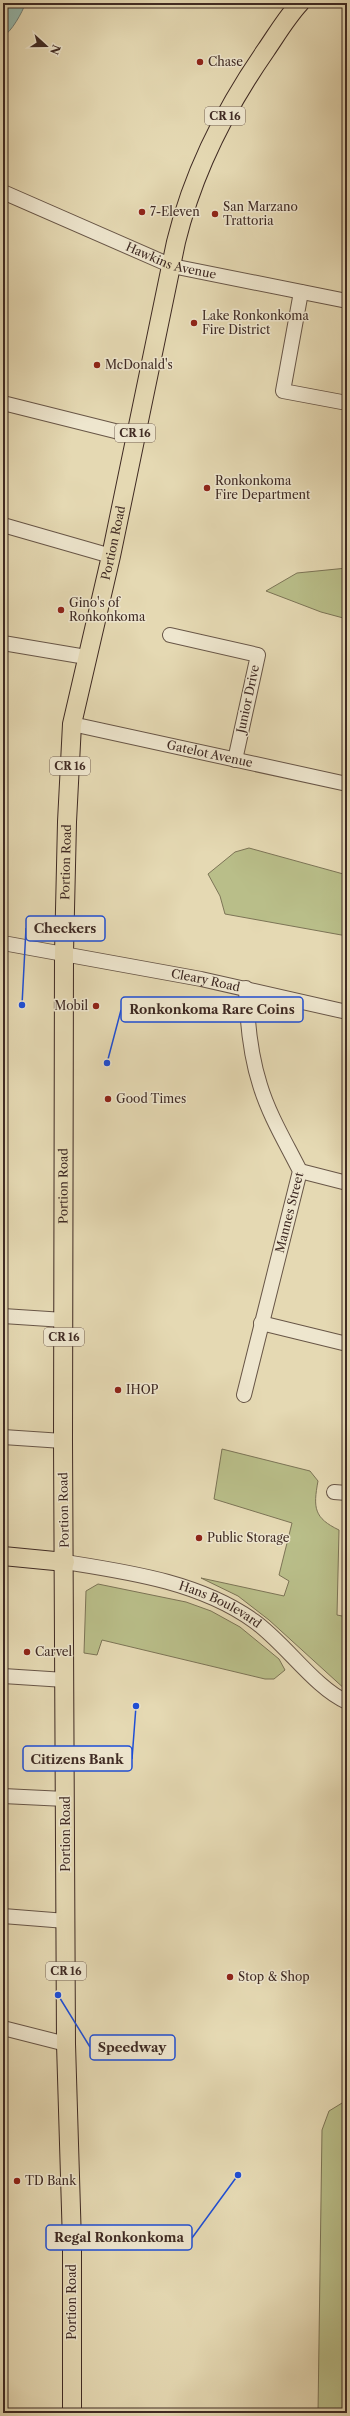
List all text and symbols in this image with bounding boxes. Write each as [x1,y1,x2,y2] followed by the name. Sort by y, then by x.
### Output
[26,26,66,66] north arrow
[47,43,64,57] text: N
[208,54,243,69] place label: Chase
[195,57,205,67] marker: Chase
[205,107,245,125] road number: CR 16
[223,199,298,228] place label: San Marzano Trattoria
[150,204,200,219] place label: 7-Eleven
[137,207,147,217] marker: 7-Eleven
[210,209,220,219] marker: San Marzano Trattoria
[123,239,218,282] street label: Hawkins Avenue
[202,308,309,337] place label: Lake Ronkonkoma Fire District
[189,318,199,328] marker: Lake Ronkonkoma Fire District
[105,357,173,372] place label: McDonald's
[92,360,102,370] marker: McDonald's
[115,424,155,442] road number: CR 16
[215,473,311,502] place label: Ronkonkoma Fire Department
[202,483,212,493] marker: Ronkonkoma Fire Department
[98,504,128,582] street label: Portion Road
[69,595,146,624] place label: Gino's of Ronkonkoma
[56,605,66,615] marker: Gino's of Ronkonkoma
[233,663,262,736] street label: Junior Drive
[165,737,255,770] street label: Gatelot Avenue
[50,757,90,775] road number: CR 16
[57,823,74,900] street label: Portion Road
[26,916,105,941] callout: Checkers
[34,920,96,936] text: Checkers
[170,966,242,995] street label: Cleary Road
[121,997,303,1022] callout: Ronkonkoma Rare Coins
[54,998,88,1013] place label: Mobil
[91,1001,101,1011] marker: Mobil
[129,1001,295,1017] text: Ronkonkoma Rare Coins
[116,1091,186,1106] place label: Good Times
[103,1094,113,1104] marker: Good Times
[55,1148,71,1224] street label: Portion Road
[272,1170,307,1254] street label: Mannes Street
[44,1328,84,1346] road number: CR 16
[126,1382,159,1397] place label: IHOP
[113,1385,123,1395] marker: IHOP
[55,1471,72,1548] street label: Portion Road
[207,1530,290,1545] place label: Public Storage
[194,1533,204,1543] marker: Public Storage
[177,1578,265,1631] street label: Hans Boulevard
[35,1644,73,1659] place label: Carvel
[22,1647,32,1657] marker: Carvel
[23,1746,132,1771] callout: Citizens Bank
[31,1751,124,1767] text: Citizens Bank
[58,1795,73,1872] street label: Portion Road
[46,1962,86,1980] road number: CR 16
[238,1969,310,1984] place label: Stop & Shop
[225,1972,235,1982] marker: Stop & Shop
[90,2035,175,2060] callout: Speedway
[98,2039,167,2055] text: Speedway
[25,2173,77,2188] place label: TD Bank
[12,2176,22,2186] marker: TD Bank
[46,2225,192,2250] callout: Regal Ronkonkoma
[54,2229,184,2245] text: Regal Ronkonkoma
[64,2263,79,2340] street label: Portion Road

